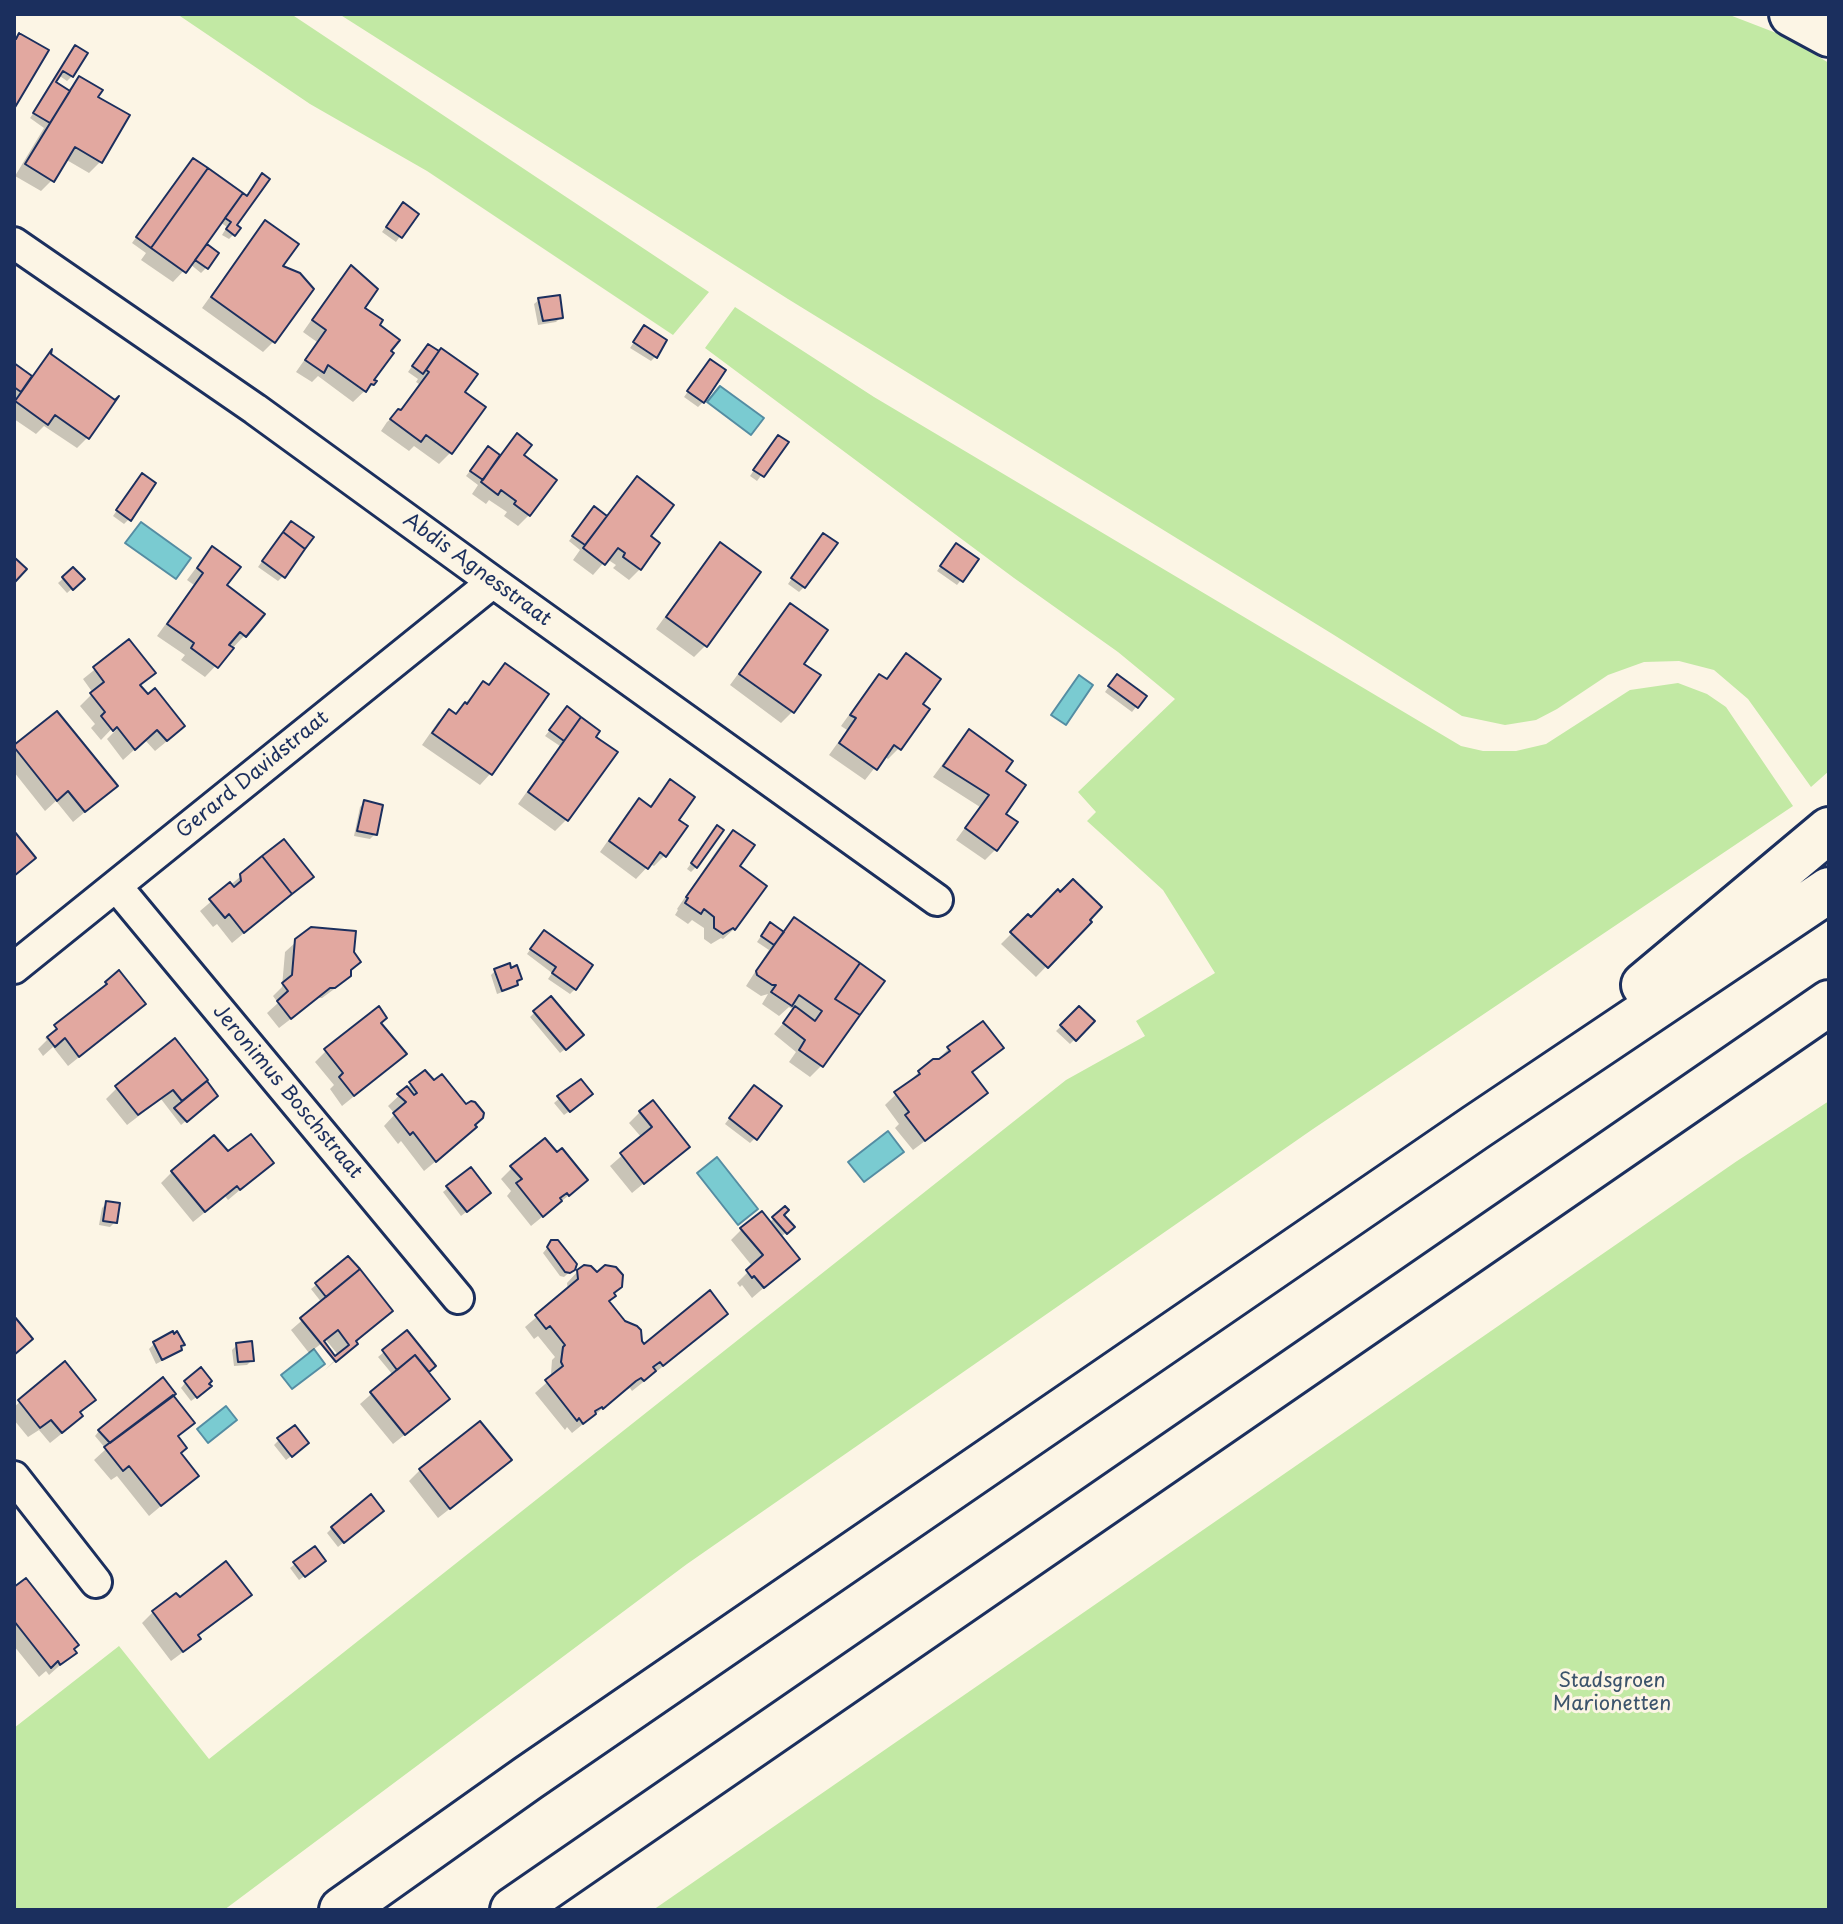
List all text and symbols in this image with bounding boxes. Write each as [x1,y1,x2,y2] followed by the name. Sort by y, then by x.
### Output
[398,508,556,632] street label: Abdis Agnesstraat
[172,706,334,844] street label: Gerard Davidstraat
[207,1000,367,1184] street label: Jeronimus Boschstraat
[1553,1669,1671,1716] park label: Stadsgroen Marionetten

